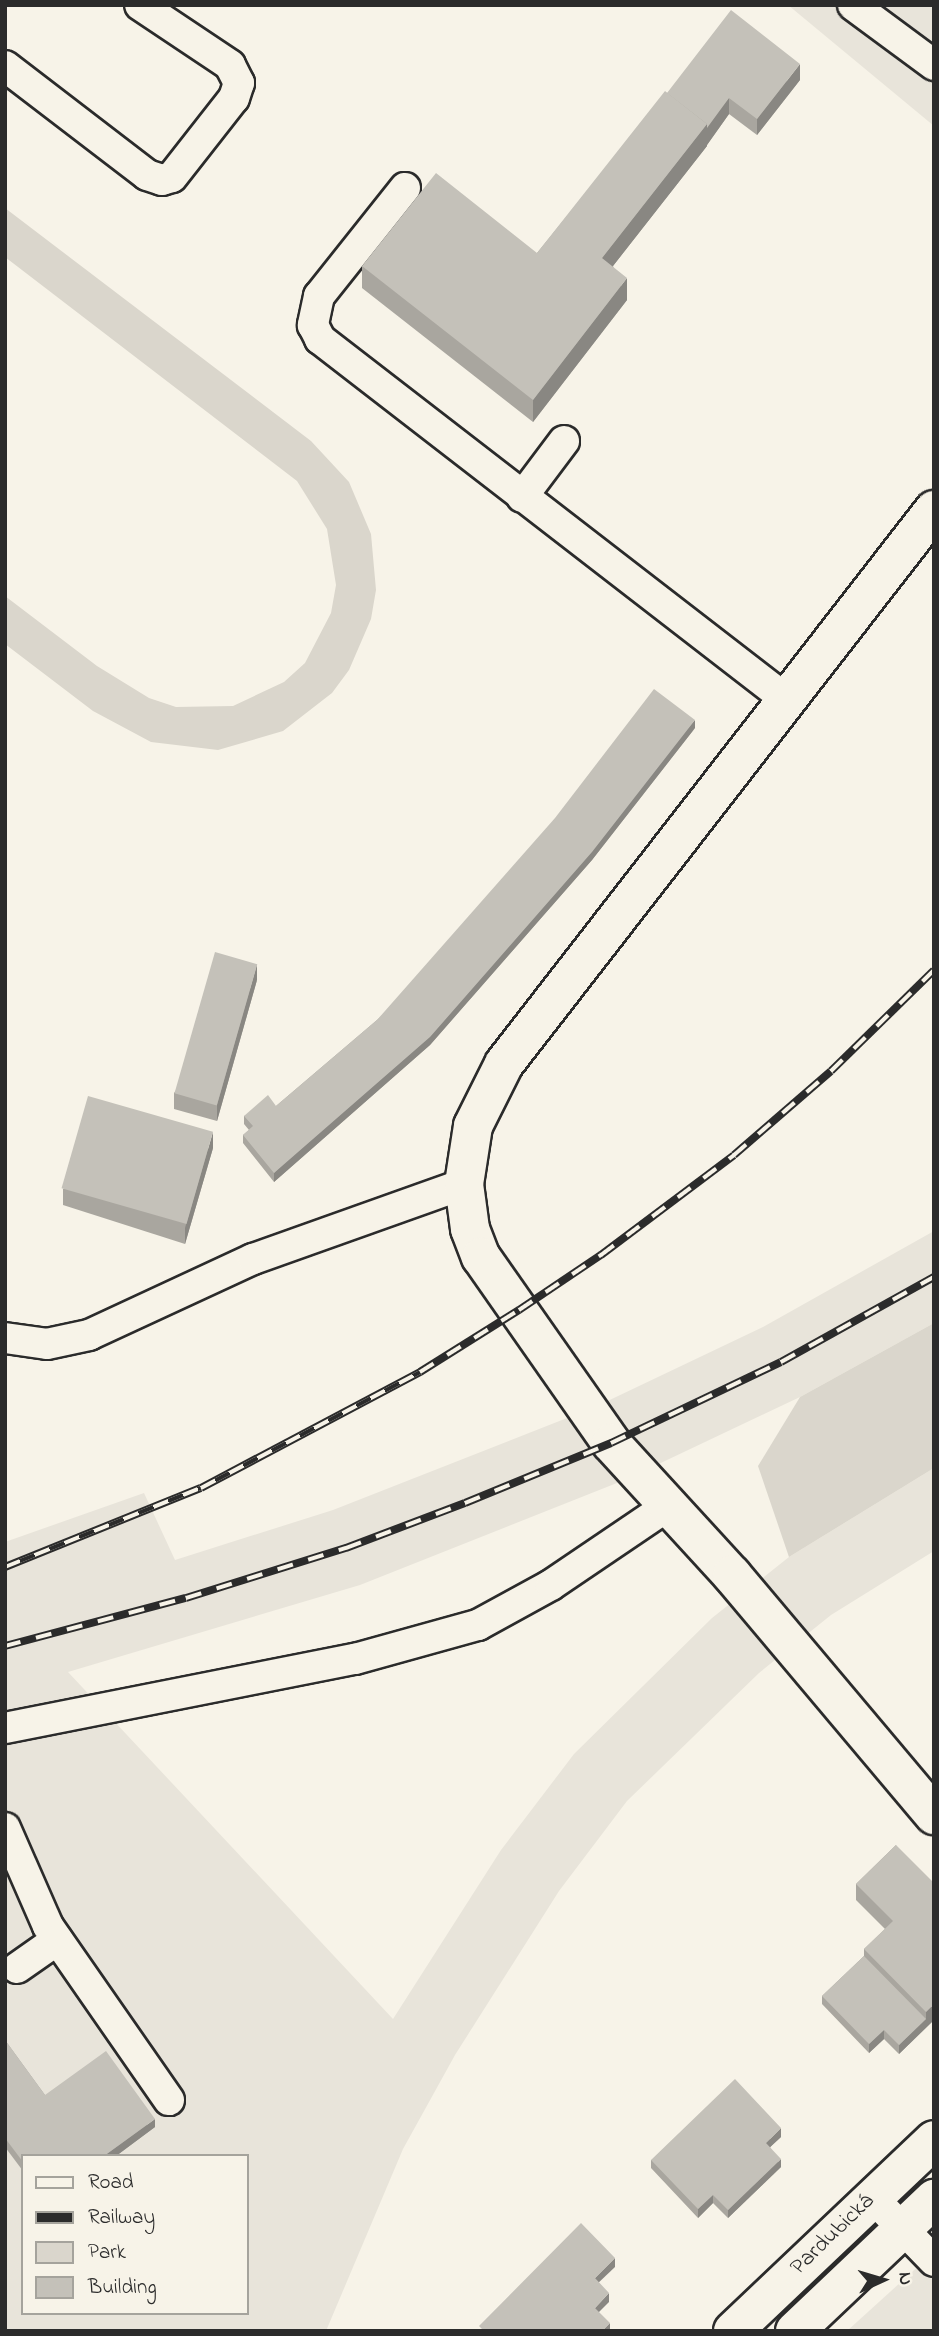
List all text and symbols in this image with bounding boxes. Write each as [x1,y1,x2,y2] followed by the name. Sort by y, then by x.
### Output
[21,2154,248,2315] legend
[88,2168,134,2198] text: Road
[785,2188,881,2282] street label: Pardubická
[88,2203,155,2233] text: Railway
[88,2238,126,2268] text: Park
[848,2245,918,2315] north arrow
[891,2271,918,2286] text: N
[88,2273,157,2303] text: Building

